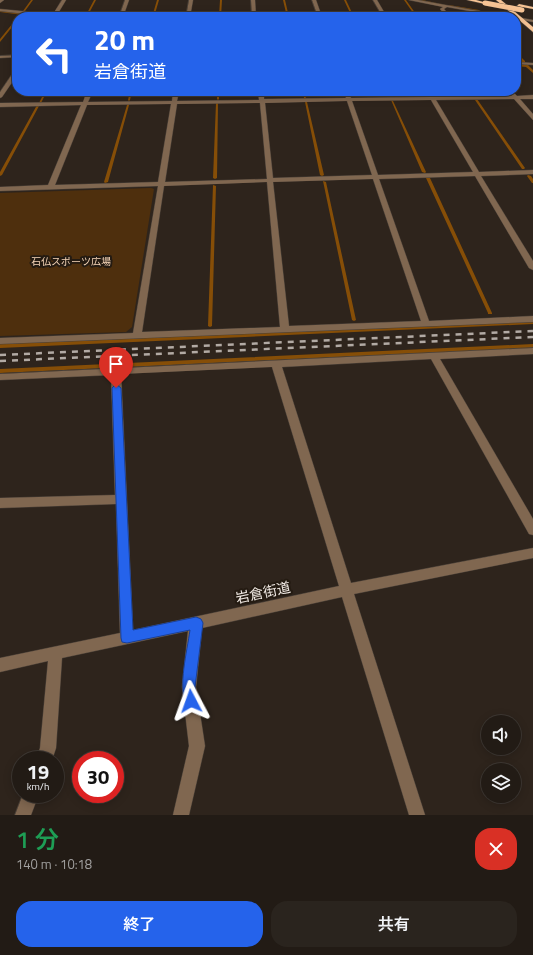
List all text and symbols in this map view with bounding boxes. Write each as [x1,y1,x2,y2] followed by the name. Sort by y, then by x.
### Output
[94,18,155,61] text: 20 m
[28,28,80,80] icon: left
[94,58,166,85] text: 岩倉街道
[31,254,111,269] park label: 石仏スポーツ広場
[99,347,133,388] pin
[105,353,127,375] icon: arrive
[233,576,293,608] street label: 岩倉街道
[170,680,212,722] position arrow
[481,715,521,803] map controls
[481,715,521,755] button: sound
[72,751,124,803] speed limit sign: 30
[27,756,49,787] text: 19
[481,763,521,803] button: layers
[27,779,49,794] text: km/h
[16,821,59,857] text: 1 分
[475,828,517,870] button: close
[16,854,92,874] text: 140 m · 10:18
[16,901,263,947] button: 終了
[271,901,517,947] button: 共有

